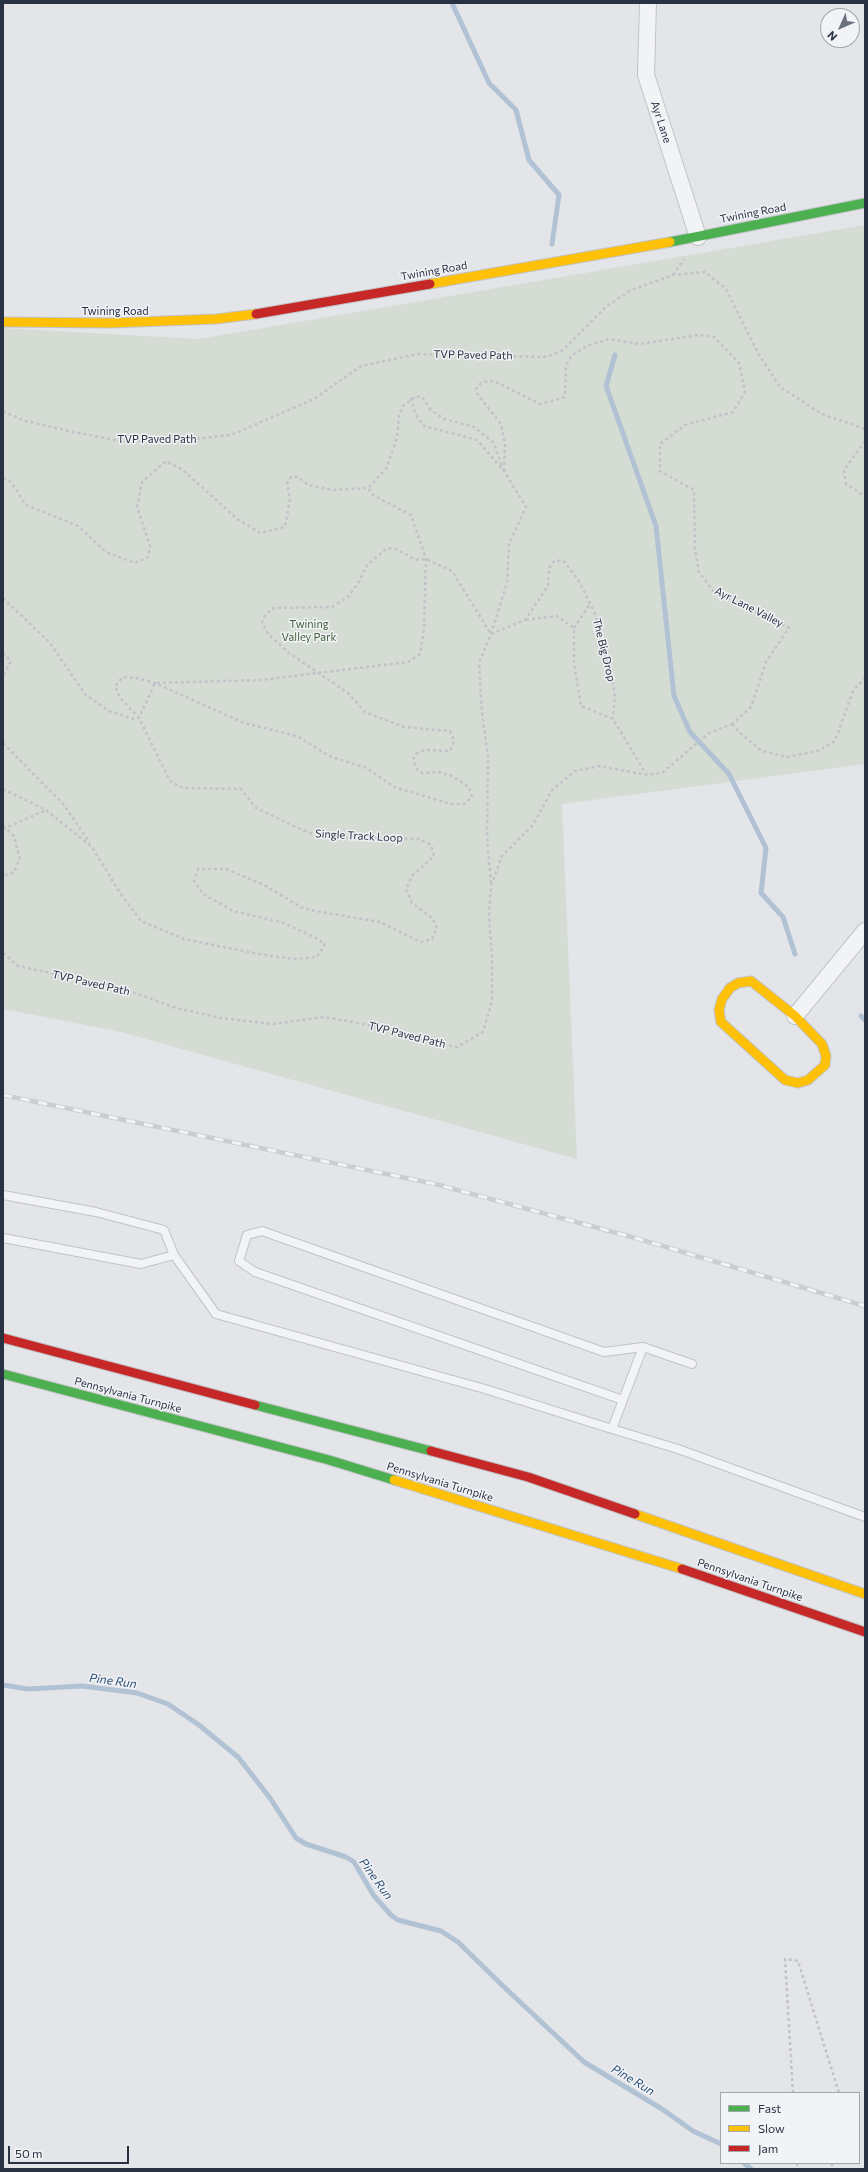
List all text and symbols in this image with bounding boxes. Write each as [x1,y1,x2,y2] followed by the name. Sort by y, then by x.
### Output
[820,8,860,48] north arrow
[824,29,839,44] text: N
[648,99,674,145] street label: Ayr Lane
[719,200,787,226] street label: Twining Road
[400,259,468,283] street label: Twining Road
[81,304,149,318] street label: Twining Road
[433,348,513,362] street label: TVP Paved Path
[117,432,197,446] street label: TVP Paved Path
[712,584,786,630] street label: Ayr Lane Valley
[282,617,336,643] park label: Twining Valley Park
[590,617,618,683] street label: The Big Drop
[315,827,403,845] street label: Single Track Loop
[51,968,131,998] street label: TVP Paved Path
[367,1019,447,1051] street label: TVP Paved Path
[73,1374,183,1416] street label: Pennsylvania Turnpike
[385,1460,495,1504] street label: Pennsylvania Turnpike
[696,1556,804,1604] street label: Pennsylvania Turnpike
[88,1671,138,1691] water label: Pine Run
[356,1855,396,1903] water label: Pine Run
[609,2062,657,2098] water label: Pine Run
[720,2092,860,2164] legend
[758,2101,781,2115] text: Fast
[758,2121,785,2135] text: Slow
[10,2138,131,2164] scale bar
[758,2141,778,2155] text: Jam
[15,2146,43,2160] text: 50 m

